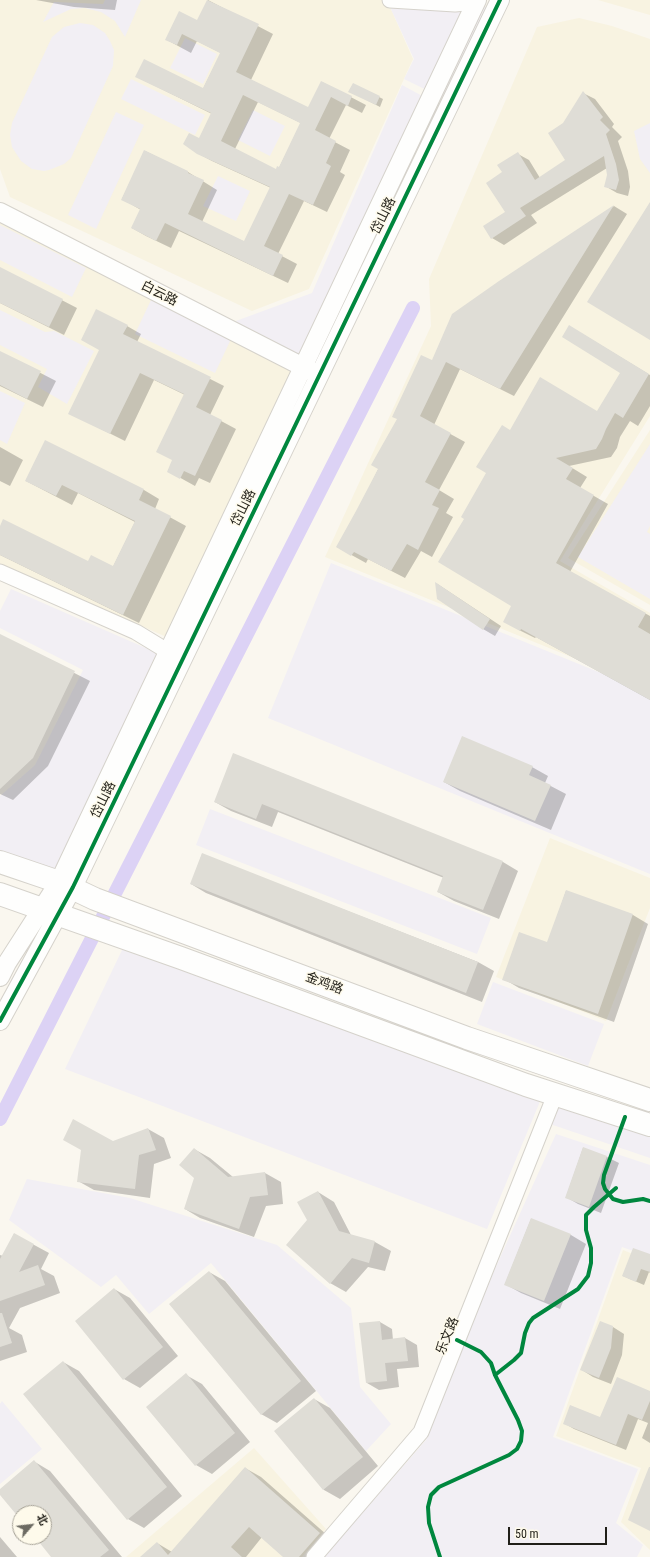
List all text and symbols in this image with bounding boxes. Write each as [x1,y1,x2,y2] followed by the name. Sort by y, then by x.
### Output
[368,195,400,237] street label: 岱山路
[138,278,180,310] street label: 白云路
[228,487,260,529] street label: 岱山路
[88,779,120,821] street label: 岱山路
[303,970,345,998] street label: 金鸡路
[433,1315,463,1357] street label: 乐文路
[12,1505,52,1545] north arrow
[34,1512,50,1528] text: 北
[510,1519,609,1545] scale bar
[515,1527,539,1541] text: 50 m

